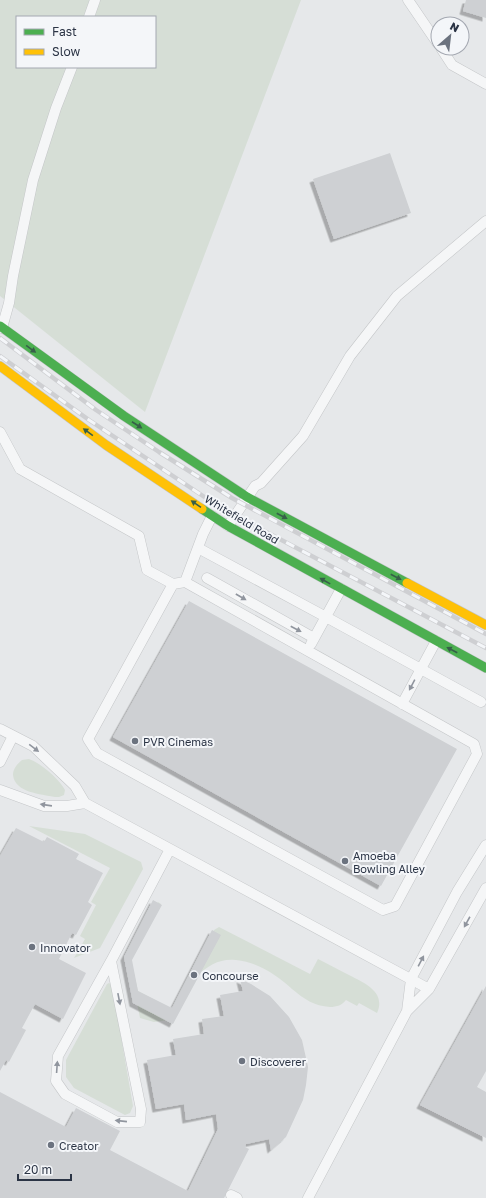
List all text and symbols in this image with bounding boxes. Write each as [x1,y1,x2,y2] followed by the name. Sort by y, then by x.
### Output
[16,16,156,68] legend
[430,16,470,56] north arrow
[448,19,462,34] text: N
[52,24,77,39] text: Fast
[52,44,80,59] text: Slow
[26,345,37,353] one-way arrow
[131,421,143,428] one-way arrow
[83,428,93,436] one-way arrow
[203,492,281,546] street label: Whitefield Road
[190,500,201,508] one-way arrow
[276,512,287,519] one-way arrow
[390,574,402,581] one-way arrow
[320,577,331,584] one-way arrow
[235,594,246,601] one-way arrow
[290,625,302,632] one-way arrow
[446,647,458,653] one-way arrow
[409,679,416,691] one-way arrow
[143,735,213,748] place label: PVR Cinemas
[130,736,140,746] marker: PVR Cinemas
[29,744,39,752] one-way arrow
[40,802,52,808] one-way arrow
[353,849,425,875] place label: Amoeba Bowling Alley
[340,856,350,866] marker: Amoeba Bowling Alley
[464,916,470,928] one-way arrow
[40,941,91,954] place label: Innovator
[27,942,37,952] marker: Innovator
[417,955,424,966] one-way arrow
[202,969,259,982] place label: Concourse
[189,970,199,980] marker: Concourse
[117,993,123,1005] one-way arrow
[250,1055,307,1068] place label: Discoverer
[237,1056,247,1066] marker: Discoverer
[54,1061,61,1073] one-way arrow
[115,1118,127,1124] one-way arrow
[59,1139,99,1152] place label: Creator
[46,1140,56,1150] marker: Creator
[18,1156,71,1182] scale bar
[24,1162,52,1177] text: 20 m

